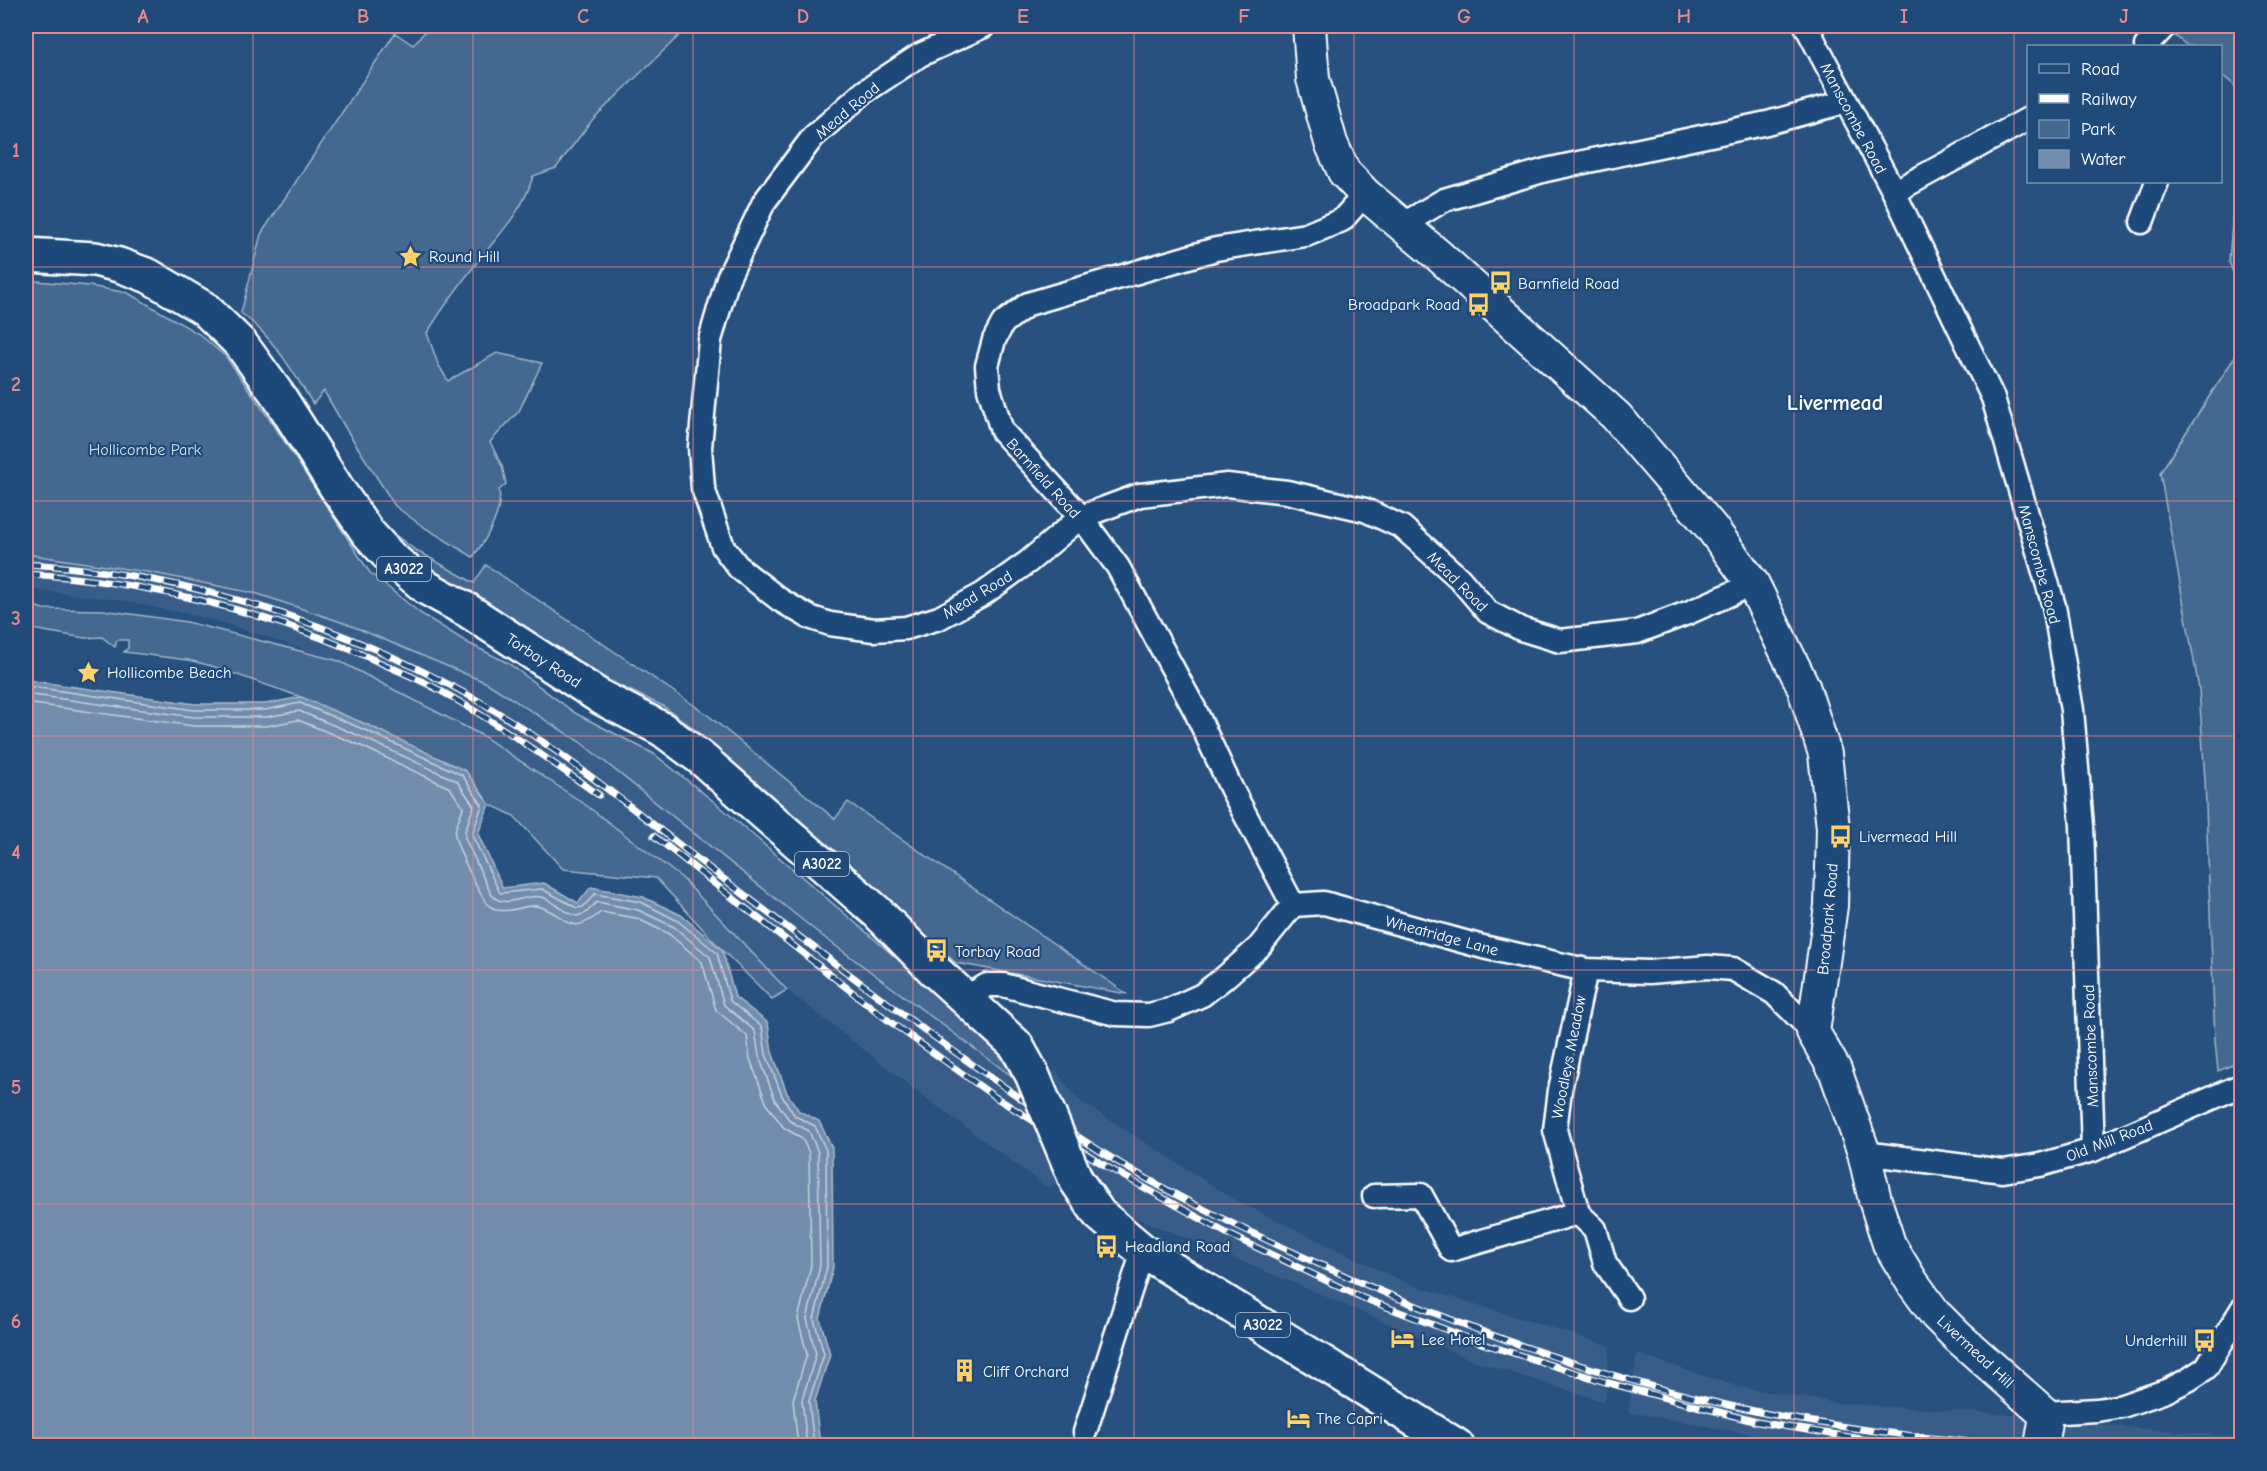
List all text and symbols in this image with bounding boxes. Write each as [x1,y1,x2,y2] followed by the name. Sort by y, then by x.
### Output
[137,5,149,28] text: A
[357,5,369,28] text: B
[577,5,589,28] text: C
[797,5,809,28] text: D
[1017,5,1029,28] text: E
[1238,5,1250,28] text: F
[1457,5,1471,28] text: G
[1677,5,1691,28] text: H
[1900,5,1908,28] text: I
[2119,5,2129,28] text: J
[2027,45,2222,183] legend
[2081,59,2120,80] text: Road
[1816,60,1890,177] street label: Manscombe Road
[812,79,883,143] street label: Mead Road
[2081,89,2138,110] text: Railway
[2081,119,2116,140] text: Park
[12,139,20,162] text: 1
[2081,149,2126,170] text: Water
[398,243,424,269] place icon: Round Hill
[429,248,500,266] place label: Round Hill
[1487,270,1513,296] bus stop icon: Barnfield Road
[1518,275,1619,293] place label: Barnfield Road
[1465,291,1491,317] bus stop icon: Broadpark Road
[1348,296,1460,314] place label: Broadpark Road
[11,373,21,396] text: 2
[1787,390,1883,416] district label: Livermead
[1003,435,1084,522] street label: Barnfield Road
[89,441,202,459] park label: Hollicombe Park
[2014,503,2064,626] street label: Manscombe Road
[1423,548,1491,616] street label: Mead Road
[377,557,431,581] road number: A3022
[939,567,1016,623] street label: Mead Road
[11,607,21,630] text: 3
[503,630,584,692] street label: Torbay Road
[76,659,102,685] place icon: Hollicombe Beach
[107,664,231,682] place label: Hollicombe Beach
[1828,823,1854,849] bus stop icon: Livermead Hill
[1859,828,1957,846] place label: Livermead Hill
[11,841,21,864] text: 4
[795,852,849,876] road number: A3022
[1814,863,1842,976] street label: Broadpark Road
[1383,912,1500,960] street label: Wheatridge Lane
[924,938,950,964] bus stop icon: Torbay Road
[955,943,1041,961] place label: Torbay Road
[2080,984,2102,1108] street label: Manscombe Road
[1548,994,1590,1120] street label: Woodleys Meadow
[11,1076,21,1099] text: 5
[2063,1116,2155,1166] street label: Old Mill Road
[1094,1233,1120,1259] bus stop icon: Headland Road
[1125,1238,1230,1256] place label: Headland Road
[11,1310,21,1333] text: 6
[1933,1312,2017,1392] street label: Livermead Hill
[1236,1313,1290,1337] road number: A3022
[1390,1326,1416,1352] hotel icon: Lee Hotel
[2192,1327,2218,1353] bus stop icon: Underhill
[1421,1331,1486,1349] place label: Lee Hotel
[2125,1332,2187,1350] place label: Underhill
[952,1358,978,1384] building icon: Cliff Orchard
[983,1363,1069,1381] place label: Cliff Orchard
[1285,1405,1311,1431] hotel icon: The Capri
[1316,1410,1383,1428] place label: The Capri

